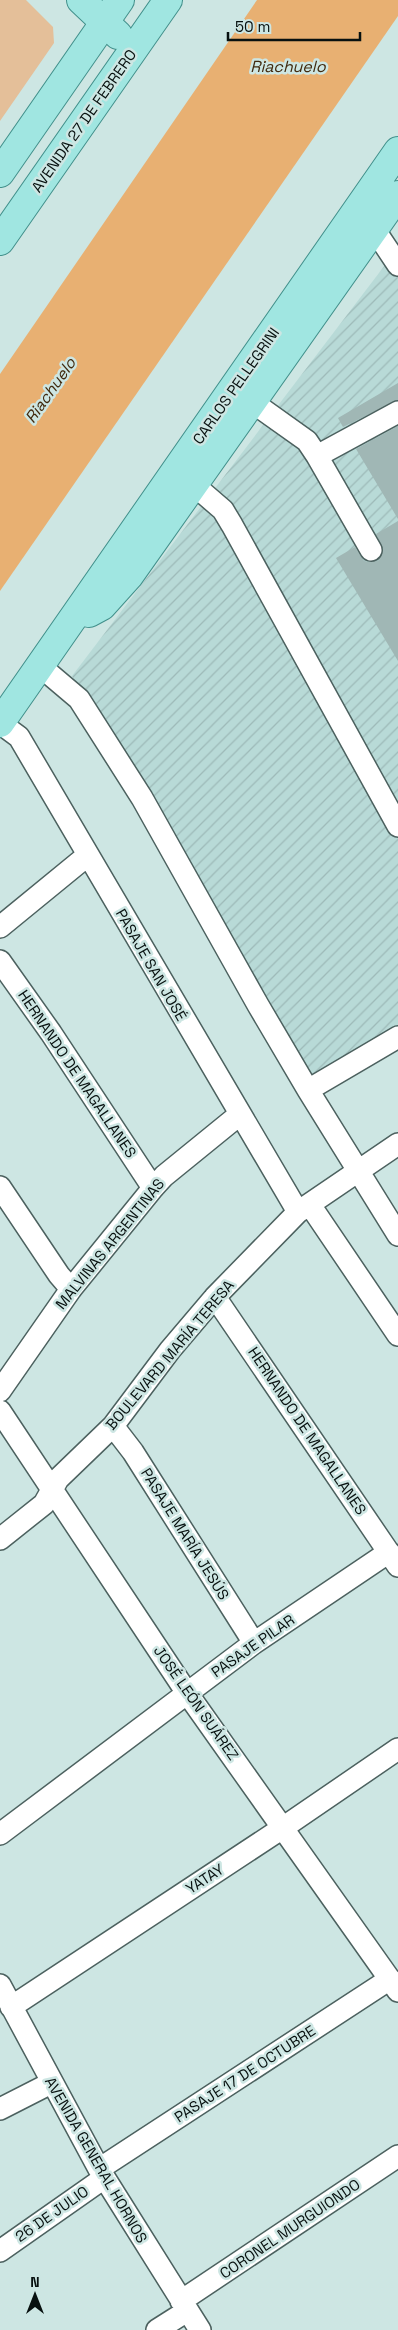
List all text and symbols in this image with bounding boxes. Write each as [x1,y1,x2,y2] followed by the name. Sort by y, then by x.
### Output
[228,10,360,42] scale bar
[235,17,270,36] text: 50 m
[27,46,140,196] street label: AVENIDA 27 DE FEBRERO
[250,56,327,77] water label: Riachuelo
[188,324,283,448] street label: CARLOS PELLEGRINI
[20,353,81,427] water label: Riachuelo
[112,905,191,1024] street label: PASAJE SAN JOSÉ
[14,986,141,1161] street label: HERNANDO DE MAGALLANES
[51,1174,168,1313] street label: MALVINAS ARGENTINAS
[101,1275,238,1433] street label: BOULEVARD MARÍA TERESA
[244,1343,371,1518] street label: HERNANDO DE MAGALLANES
[137,1464,234,1603] street label: PASAJE MARÍA JESÚS
[207,1610,298,1681] street label: PASAJE PILAR
[150,1642,243,1764] street label: JOSÉ LEÓN SUÁREZ
[182,1859,227,1898] street label: YATAY
[171,2021,319,2126] street label: PASAJE 17 DE OCTUBRE
[41,2073,152,2246] street label: AVENIDA GENERAL HORNOS
[216,2175,364,2283] street label: CORONEL MURGUIONDO
[11,2181,92,2246] street label: 26 DE JULIO
[10,2270,60,2320] north arrow
[30,2273,40,2291] text: N

